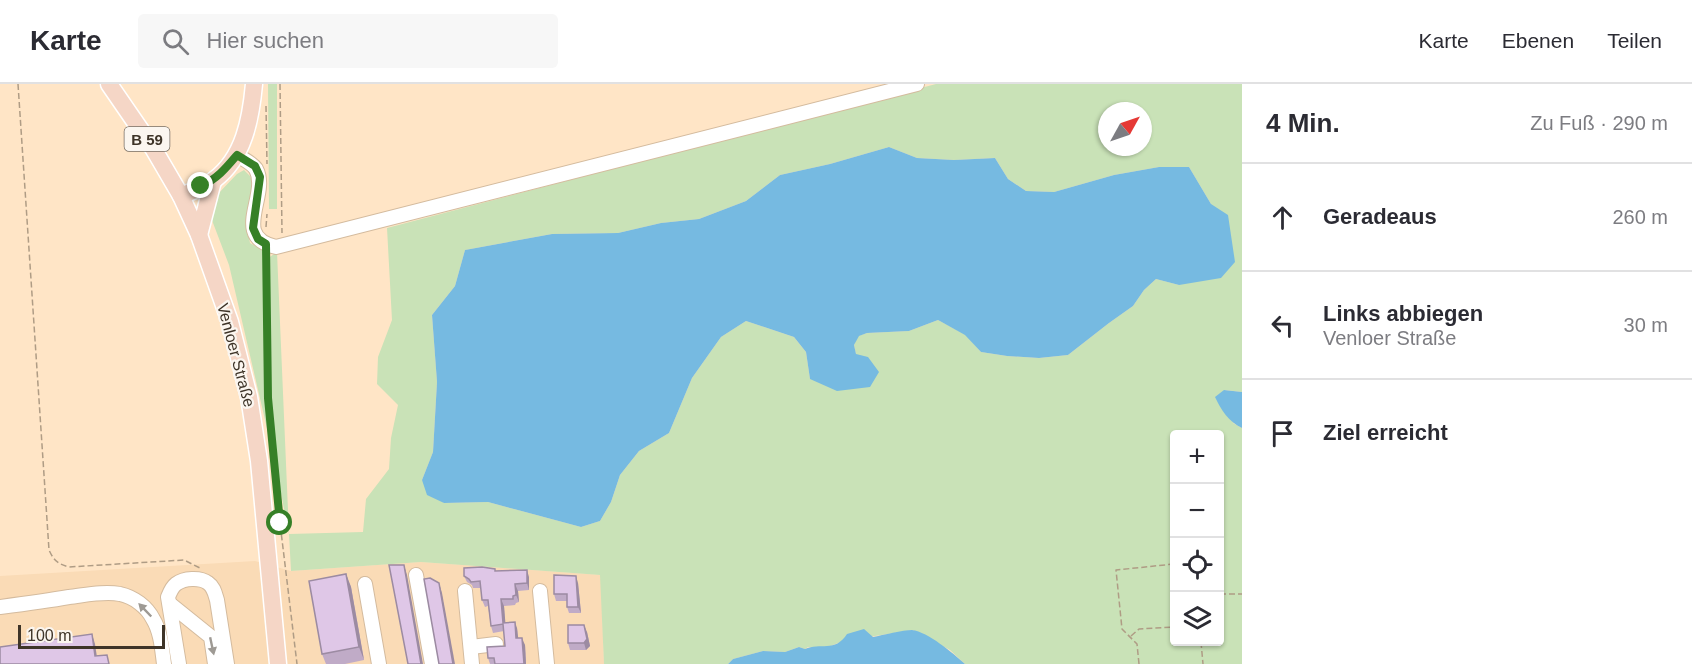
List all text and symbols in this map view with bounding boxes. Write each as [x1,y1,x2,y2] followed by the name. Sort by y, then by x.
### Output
[138,14,558,68] search box
[30,25,102,56] text: Karte
[159,25,192,58] icon: search
[207,28,324,53] text: Hier suchen
[1419,29,1469,52] text: Karte
[1502,29,1574,52] text: Ebenen
[1607,29,1662,52] text: Teilen
[1098,102,1152,156] north arrow
[1266,108,1340,138] text: 4 Min.
[1530,112,1668,134] text: Zu Fuß · 290 m
[124,127,170,151] road number: B 59
[187,172,213,198] route end
[1266,201,1299,234] icon: ahead
[1323,204,1437,229] text: Geradeaus
[1612,206,1668,228] text: 260 m
[214,301,258,409] street label: Venloer Straße
[1323,301,1483,326] text: Links abbiegen
[1266,309,1299,342] icon: left
[1624,314,1668,336] text: 30 m
[1323,327,1456,349] text: Venloer Straße
[1266,417,1299,450] icon: arrive
[1323,420,1448,445] text: Ziel erreicht
[1170,430,1224,646] map controls
[1170,430,1224,484] button: +
[1170,484,1224,538] button: −
[266,509,292,535] route start
[1170,538,1224,592] button: locate
[1170,592,1224,646] button: layers
[139,604,153,618] one-way arrow
[18,622,165,650] scale bar
[27,627,71,644] text: 100 m
[207,637,217,655] one-way arrow

